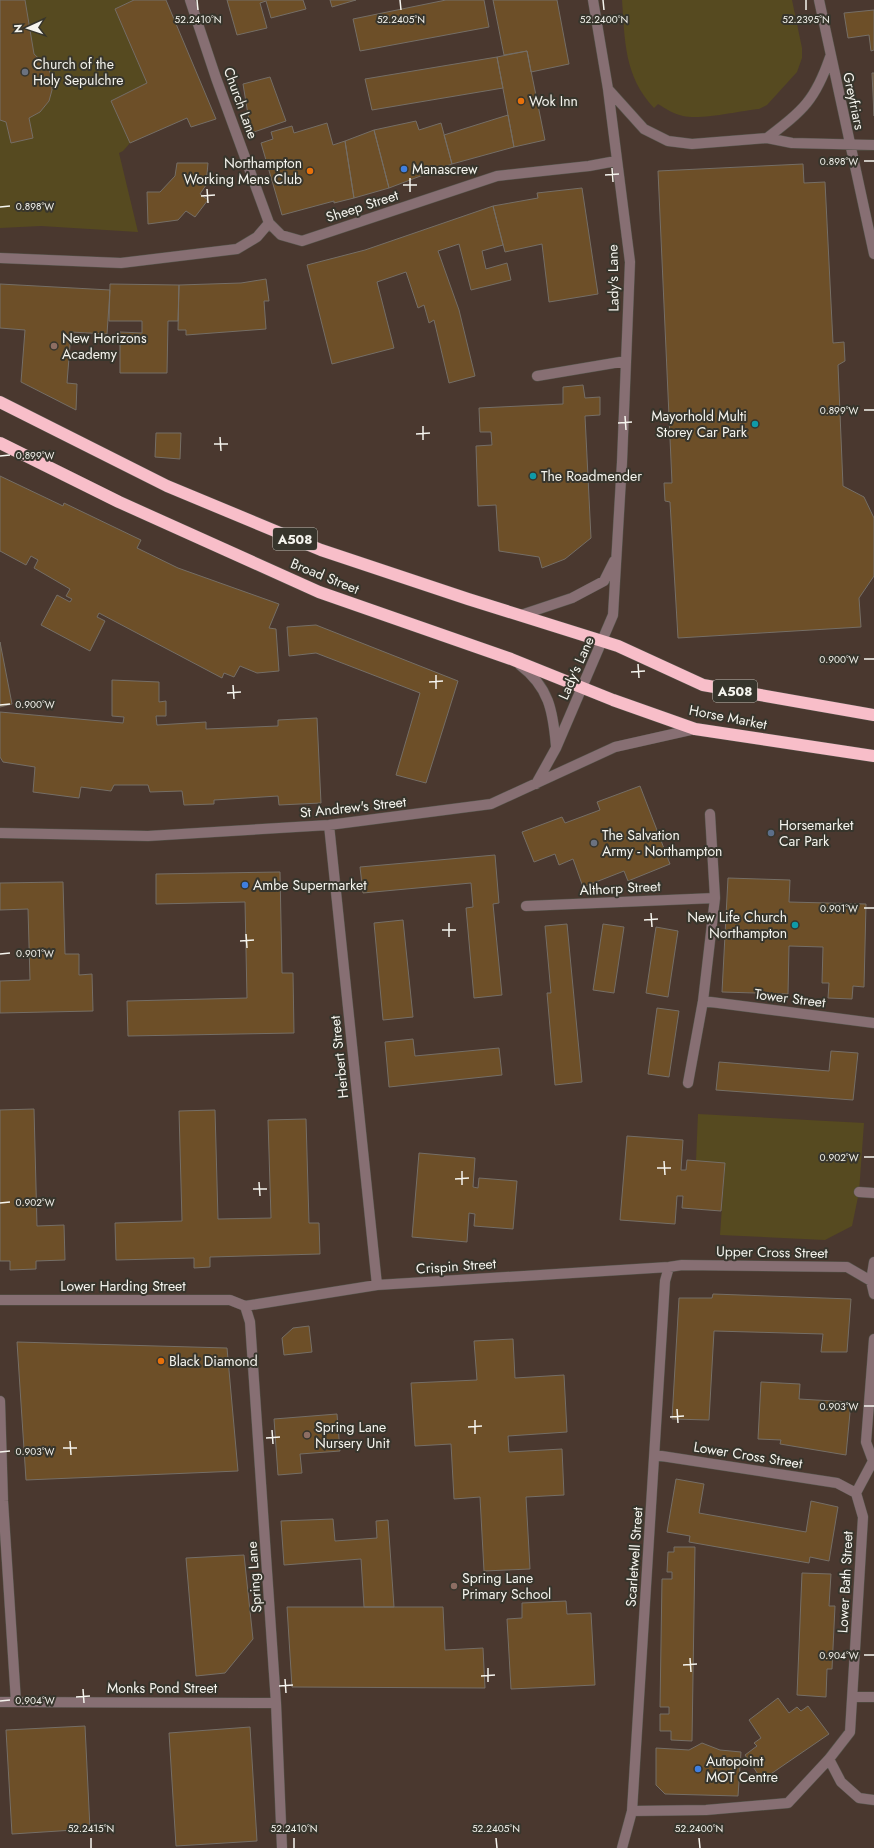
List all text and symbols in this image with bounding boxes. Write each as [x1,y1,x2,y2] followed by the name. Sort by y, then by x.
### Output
[8,8,48,48] north arrow
[175,12,221,27] text: 52.2410°N
[377,12,425,27] text: 52.2405°N
[580,12,628,27] text: 52.2400°N
[782,12,830,27] text: 52.2395°N
[10,24,26,33] text: N
[33,54,124,90] place label: Church of the Holy Sepulchre
[219,64,263,142] street label: Church Lane
[20,67,30,77] marker: Church of the Holy Sepulchre
[838,70,870,132] street label: Greyfriars
[529,91,578,111] place label: Wok Inn
[516,96,526,106] marker: Wok Inn
[184,153,302,189] place label: Northampton Working Mens Club
[820,154,858,169] text: 0.898°W
[412,159,478,179] place label: Manascrew
[399,164,409,174] marker: Manascrew
[305,166,315,176] marker: Northampton Working Mens Club
[323,185,401,227] street label: Sheep Street
[16,199,54,214] text: 0.898°W
[602,244,624,312] street label: Lady's Lane
[62,328,147,364] place label: New Horizons Academy
[49,341,59,351] marker: New Horizons Academy
[820,403,858,418] text: 0.899°W
[651,406,748,442] place label: Mayorhold Multi Storey Car Park
[750,419,760,429] marker: Mayorhold Multi Storey Car Park
[16,448,54,463] text: 0.899°W
[541,466,642,486] place label: The Roadmender
[528,471,538,481] marker: The Roadmender
[273,528,317,550] road number: A508
[288,553,363,599] street label: Broad Street
[553,633,599,703] street label: Lady's Lane
[819,652,859,667] text: 0.900°W
[713,680,757,702] road number: A508
[15,697,55,712] text: 0.900°W
[687,700,769,734] street label: Horse Market
[299,791,408,823] street label: St Andrew's Street
[779,815,854,851] place label: Horsemarket Car Park
[602,825,722,861] place label: The Salvation Army - Northampton
[766,828,776,838] marker: Horsemarket Car Park
[589,838,599,848] marker: The Salvation Army - Northampton
[253,875,367,895] place label: Ambe Supermarket
[579,876,662,900] street label: Althorp Street
[240,880,250,890] marker: Ambe Supermarket
[820,901,858,916] text: 0.901°W
[687,907,787,943] place label: New Life Church Northampton
[790,920,800,930] marker: New Life Church Northampton
[16,946,54,961] text: 0.901°W
[753,984,827,1012] street label: Tower Street
[325,1014,353,1099] street label: Herbert Street
[819,1150,859,1165] text: 0.902°W
[15,1195,55,1210] text: 0.902°W
[716,1241,829,1263] street label: Upper Cross Street
[415,1253,497,1279] street label: Crispin Street
[60,1276,186,1296] street label: Lower Harding Street
[169,1351,258,1371] place label: Black Diamond
[156,1356,166,1366] marker: Black Diamond
[820,1399,859,1414] text: 0.903°W
[315,1417,390,1453] place label: Spring Lane Nursery Unit
[302,1430,312,1440] marker: Spring Lane Nursery Unit
[692,1437,804,1474] street label: Lower Cross Street
[16,1444,55,1459] text: 0.903°W
[621,1506,648,1608] street label: Scarletwell Street
[832,1530,858,1634] street label: Lower Bath Street
[242,1541,266,1613] street label: Spring Lane
[462,1568,551,1604] place label: Spring Lane Primary School
[449,1581,459,1591] marker: Spring Lane Primary School
[819,1648,859,1663] text: 0.904°W
[107,1678,218,1698] street label: Monks Pond Street
[15,1693,55,1708] text: 0.904°W
[706,1751,778,1787] place label: Autopoint MOT Centre
[693,1764,703,1774] marker: Autopoint MOT Centre
[68,1821,114,1836] text: 52.2415°N
[271,1821,317,1836] text: 52.2410°N
[472,1821,520,1836] text: 52.2405°N
[675,1821,723,1836] text: 52.2400°N

